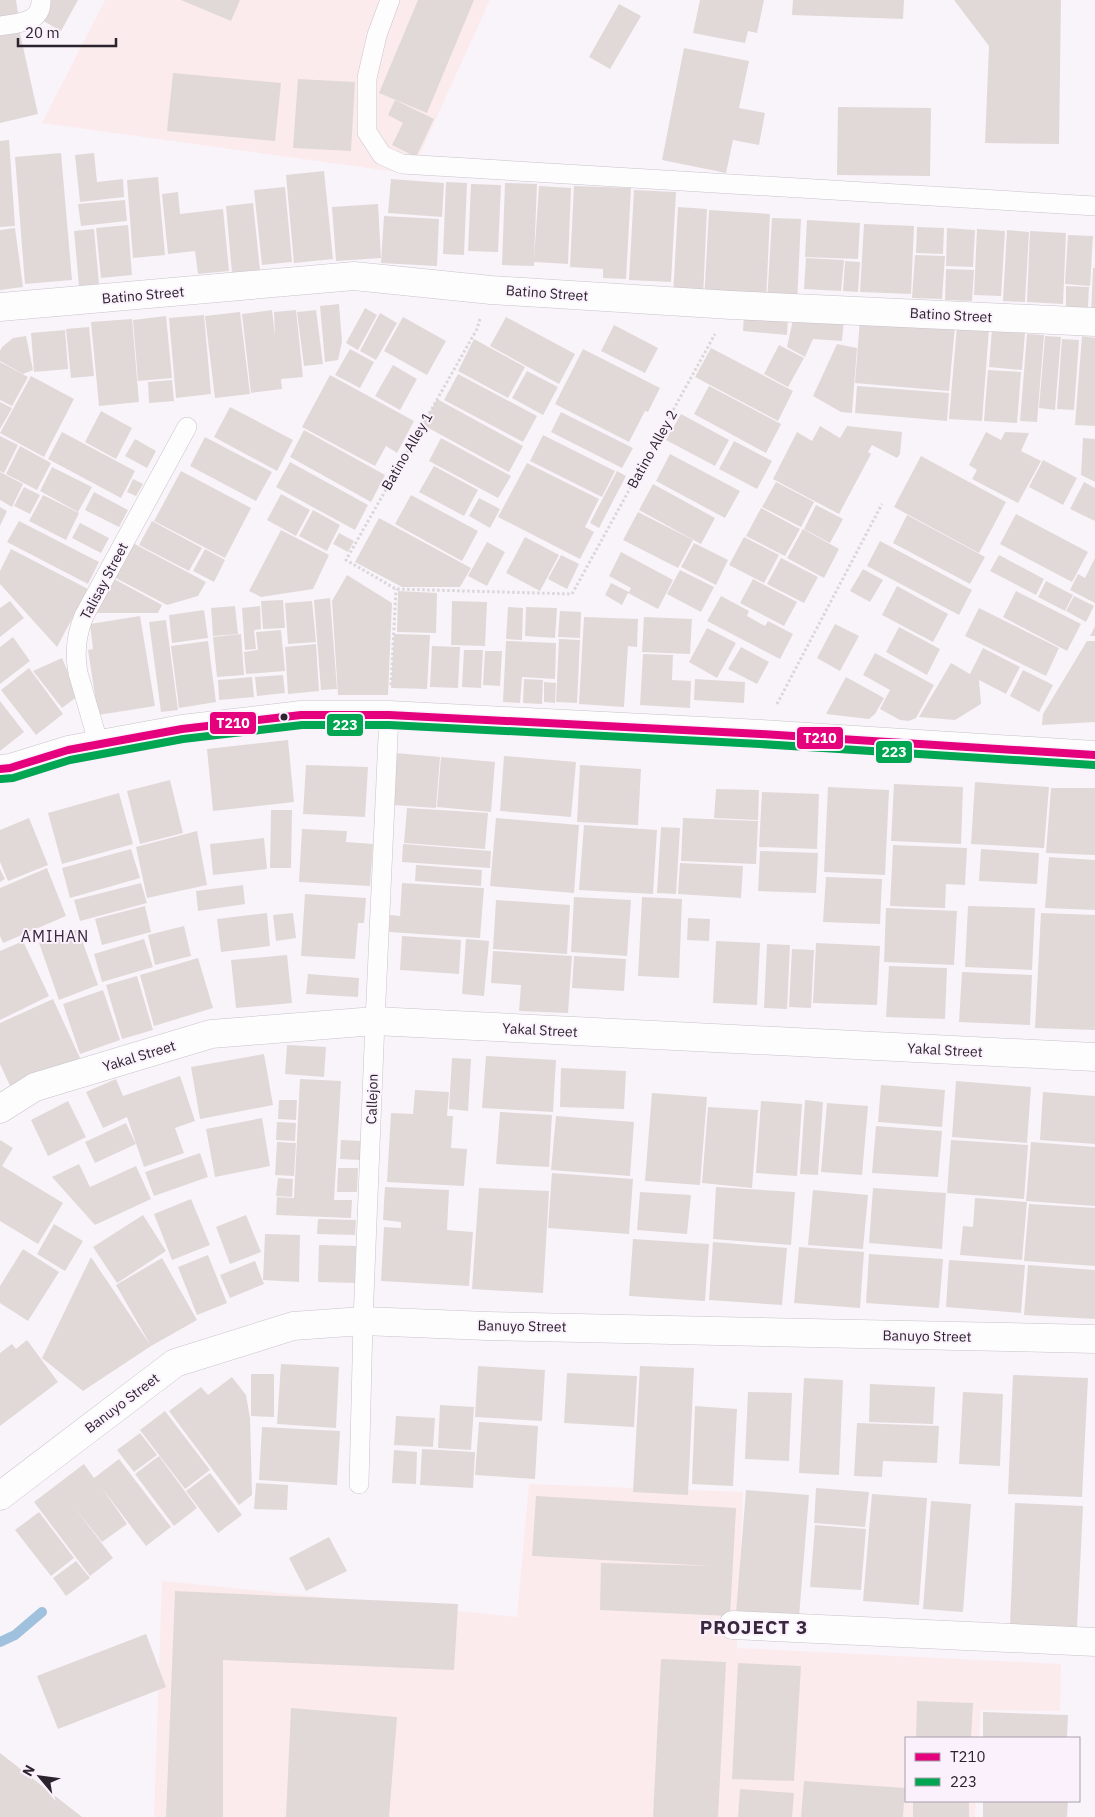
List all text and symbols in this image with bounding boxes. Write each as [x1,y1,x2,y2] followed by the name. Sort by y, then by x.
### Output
[18,15,115,47] scale bar
[25,23,60,42] text: 20 m
[505,281,589,305] street label: Batino Street
[101,282,185,308] street label: Batino Street
[909,304,993,326] street label: Batino Street
[623,407,681,491] street label: Batino Alley 2
[377,409,437,493] street label: Batino Alley 1
[76,539,132,623] street label: Talisay Street
[209,711,257,735] line badge: T210
[279,712,289,722] unlabelled marker
[326,713,364,737] line badge: 223
[216,714,250,732] text: T210
[332,716,358,734] text: 223
[796,726,844,750] line badge: T210
[803,729,837,747] text: T210
[875,740,913,764] line badge: 223
[881,743,907,761] text: 223
[21,926,89,946] district label: AMIHAN
[502,1019,578,1041] street label: Yakal Street
[100,1036,178,1076] street label: Yakal Street
[907,1039,983,1061] street label: Yakal Street
[362,1073,382,1125] street label: Callejon
[477,1316,567,1336] street label: Banuyo Street
[882,1326,972,1346] street label: Banuyo Street
[81,1369,163,1437] street label: Banuyo Street
[700,1615,808,1639] district label: PROJECT 3
[905,1737,1080,1802] legend
[950,1747,986,1766] text: T210
[15,1752,65,1802] north arrow
[18,1762,39,1779] text: N
[950,1772,977,1791] text: 223

